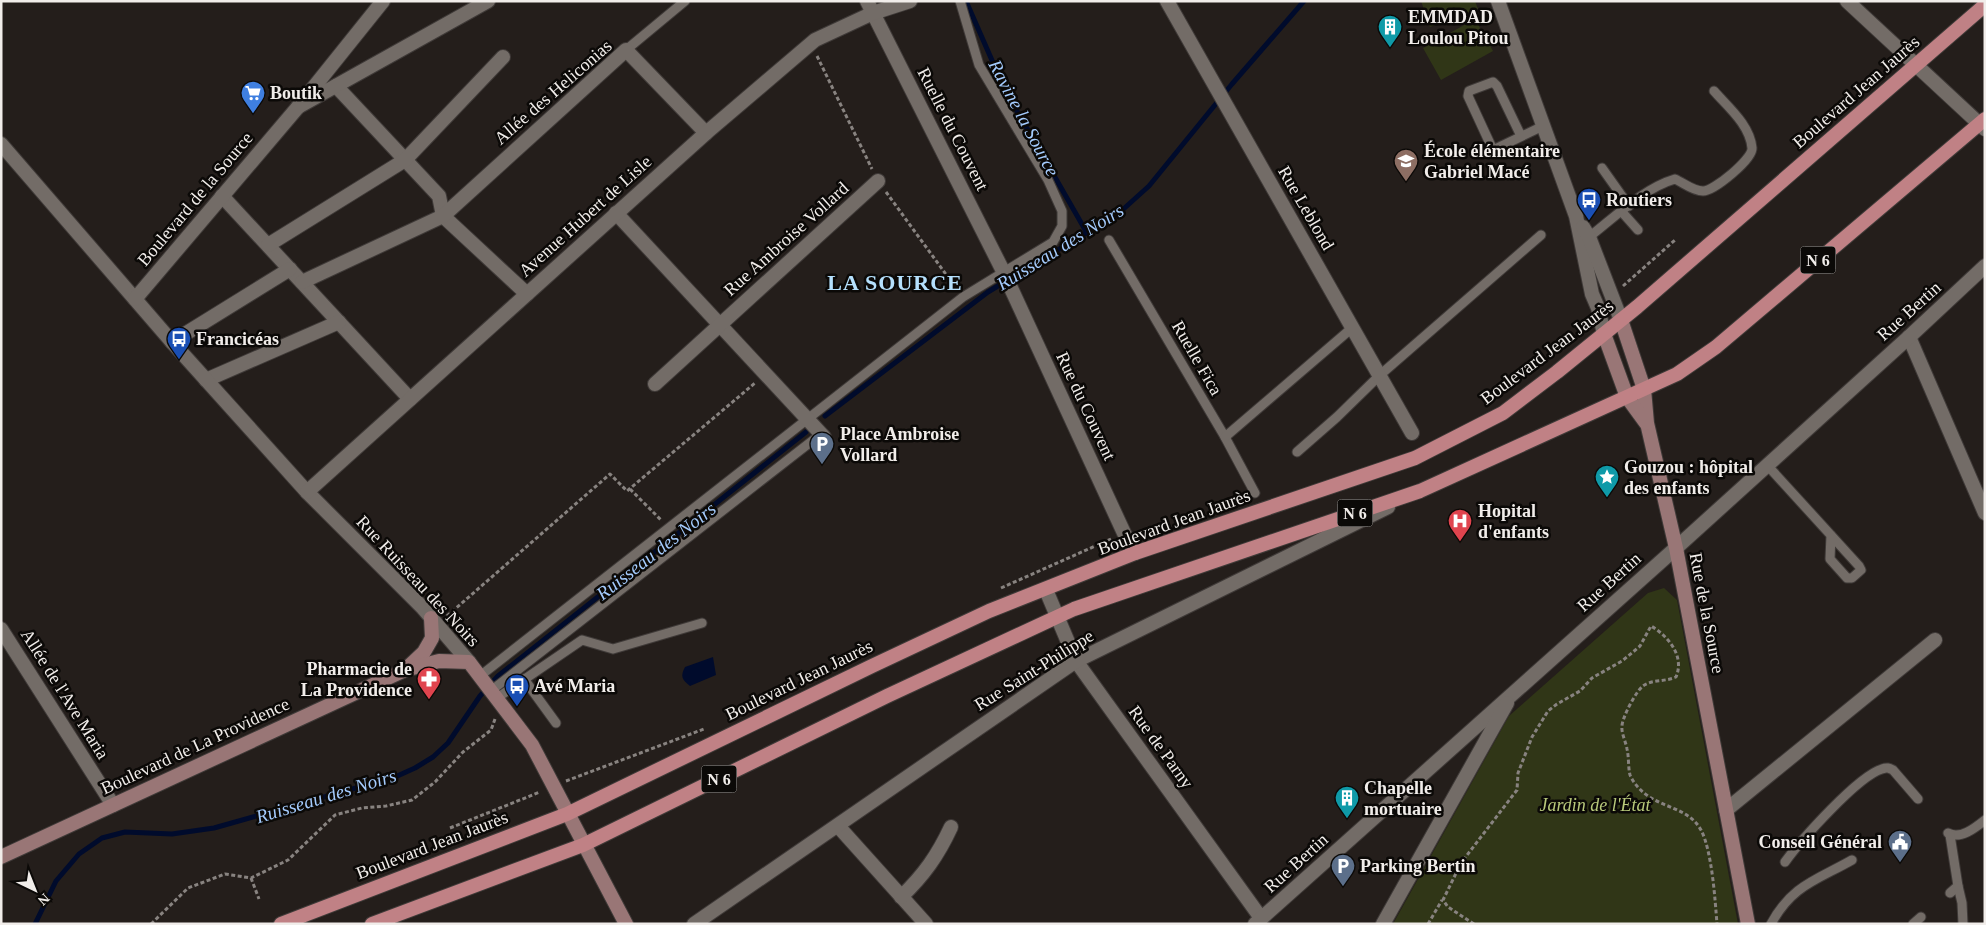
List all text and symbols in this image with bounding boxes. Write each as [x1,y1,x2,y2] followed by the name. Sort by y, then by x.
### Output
[1408,7,1509,48] place label: EMMDAD Loulou Pitou
[1377,14,1403,48] building icon: EMMDAD Loulou Pitou
[1789,32,1923,152] street label: Boulevard Jean Jaurès
[490,36,616,148] street label: Allée des Heliconias
[984,55,1064,180] water label: Ravine la Source
[913,64,993,194] street label: Ruelle du Couvent
[240,80,266,114] supermarket icon: Boutik
[270,83,322,103] place label: Boutik
[133,128,257,270] street label: Boulevard de la Source
[1424,140,1560,182] place label: École élémentaire Gabriel Macé
[1393,148,1419,182] school or university icon: École élémentaire Gabriel Macé
[515,151,655,281] street label: Avenue Hubert de Lisle
[1274,163,1338,253] street label: Rue Leblond
[720,178,852,300] street label: Rue Ambroise Vollard
[1576,187,1602,221] bus stop icon: Routiers
[1606,190,1672,210] place label: Routiers
[992,199,1127,295] water label: Ruisseau des Noirs
[1800,246,1836,274] road number: N 6
[827,270,963,295] district label: LA SOURCE
[1873,277,1945,345] street label: Rue Bertin
[1477,296,1617,408] street label: Boulevard Jean Jaurès
[1168,317,1226,399] street label: Ruelle Fica
[166,326,192,360] bus stop icon: Francicéas
[196,329,279,349] place label: Francicéas
[1052,349,1120,463] street label: Rue du Couvent
[840,424,959,465] place label: Place Ambroise Vollard
[809,431,835,465] parking icon: Place Ambroise Vollard
[1624,457,1753,498] place label: Gouzou : hôpital des enfants
[1594,464,1620,498] place icon: Gouzou : hôpital des enfants
[1095,485,1253,559] street label: Boulevard Jean Jaurès
[591,498,720,605] water label: Ruisseau des Noirs
[1338,499,1372,526] road number: N 6
[1478,501,1549,542] place label: Hopital d'enfants
[1447,508,1473,542] hospital icon: Hopital d'enfants
[352,511,484,651] street label: Rue Ruisseau des Noirs
[1573,548,1645,616] street label: Rue Bertin
[1685,551,1729,675] street label: Rue de la Source
[17,625,113,763] street label: Allée de l'Ave Maria
[971,625,1097,715] street label: Rue Saint-Philippe
[722,636,876,724] street label: Boulevard Jean Jaurès
[301,659,412,700] place label: Pharmacie de La Providence
[416,666,442,700] pharmacy icon: Pharmacie de La Providence
[504,673,530,707] bus stop icon: Avé Maria
[534,676,615,696] place label: Avé Maria
[98,694,292,798] street label: Boulevard de La Providence
[1124,702,1198,792] street label: Rue de Parny
[252,765,399,828] water label: Ruisseau des Noirs
[702,766,736,792] road number: N 6
[1364,778,1442,819] place label: Chapelle mortuaire
[1334,785,1360,819] building icon: Chapelle mortuaire
[1539,794,1652,815] park label: Jardin de l'État
[353,807,511,883] street label: Boulevard Jean Jaurès
[1260,829,1332,897] street label: Rue Bertin
[1887,829,1913,863] public building icon: Conseil Général
[1759,832,1882,852] place label: Conseil Général
[1330,853,1356,887] parking icon: Parking Bertin
[1360,856,1476,876] place label: Parking Bertin
[10,865,60,915] north arrow
[35,890,52,908] text: N

